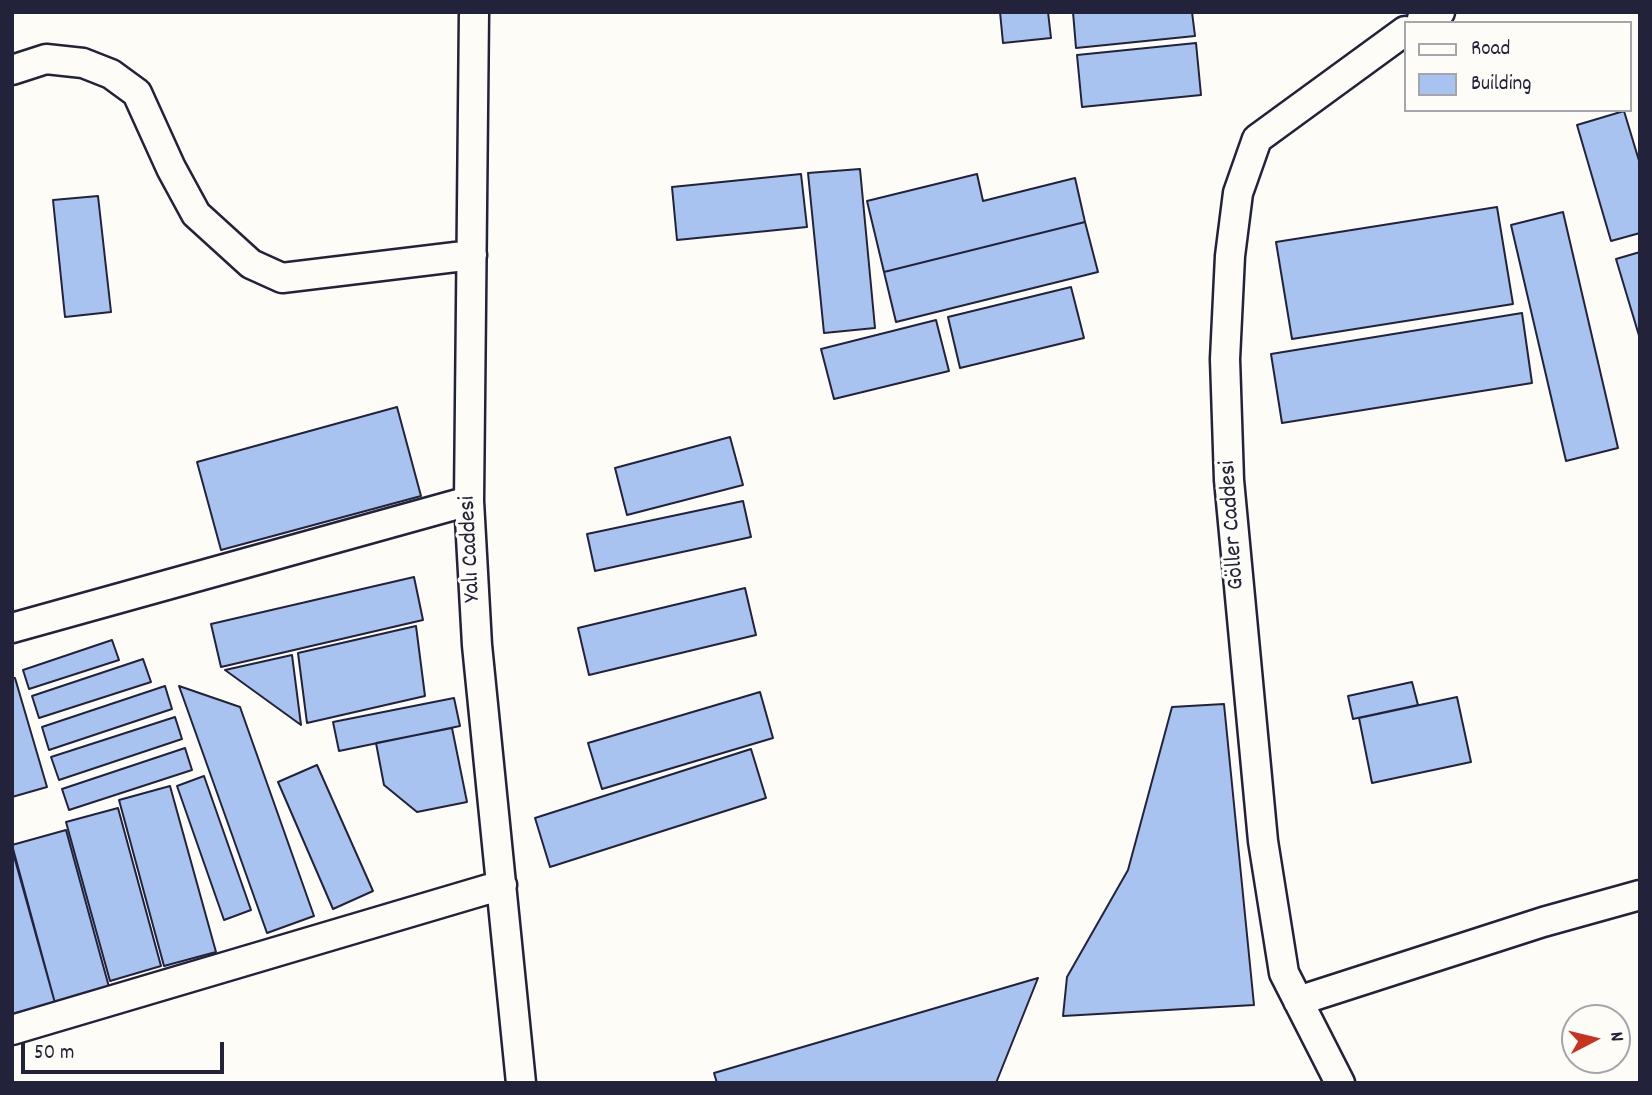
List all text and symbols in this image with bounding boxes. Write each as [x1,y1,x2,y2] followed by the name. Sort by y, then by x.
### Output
[1404,21,1631,112] legend
[1471,35,1510,65] text: Road
[1471,70,1531,100] text: Building
[1215,459,1253,591] street label: Göller Caddesi
[455,495,489,603] street label: Yalı Caddesi
[1561,1004,1631,1074] north arrow
[24,1028,228,1072] scale bar
[1601,1030,1629,1043] text: N
[34,1039,74,1069] text: 50 m

